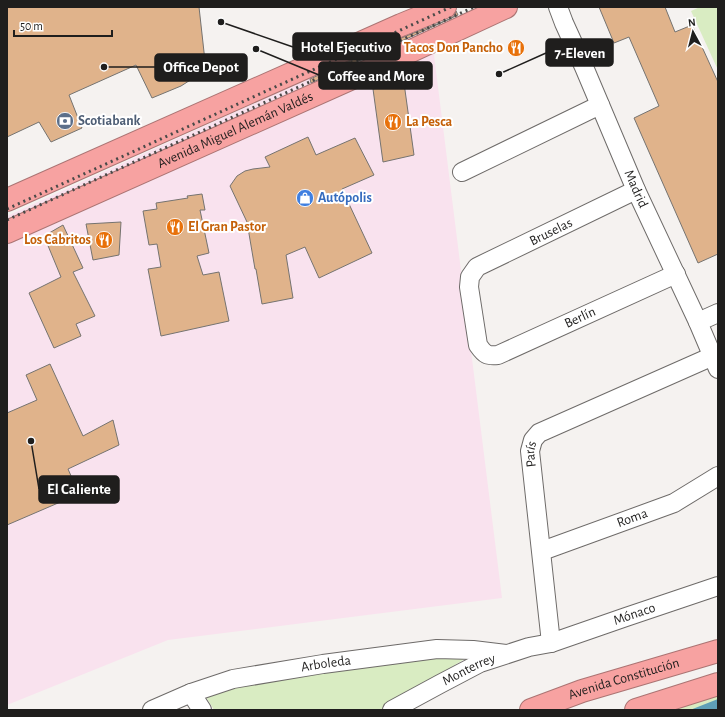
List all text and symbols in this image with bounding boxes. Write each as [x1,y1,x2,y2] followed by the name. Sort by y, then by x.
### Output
[14,12,112,38] scale bar
[673,12,713,52] north arrow
[687,17,696,28] text: N
[20,20,43,32] text: 50 m
[293,33,400,60] callout: Hotel Ejecutivo
[506,38,526,58] restaurant icon: Tacos Don Pancho
[546,39,613,66] callout: 7-Eleven
[300,40,392,55] text: Hotel Ejecutivo
[404,41,503,55] place label: Tacos Don Pancho
[555,46,606,61] text: 7-Eleven
[155,54,247,81] callout: Office Depot
[163,60,239,75] text: Office Depot
[319,62,432,89] callout: Coffee and More
[327,69,425,84] text: Coffee and More
[156,89,315,171] street label: Avenida Miguel Alemán Valdés
[55,111,75,131] bank icon: Scotiabank
[383,112,403,132] restaurant icon: La Pesca
[78,114,141,128] place label: Scotiabank
[406,115,452,129] place label: La Pesca
[621,168,650,210] street label: Madrid
[295,188,315,208] shop icon: Autópolis
[318,191,372,205] place label: Autópolis
[527,216,575,248] street label: Bruselas
[165,217,185,237] restaurant icon: El Gran Pastor
[188,220,266,234] place label: El Gran Pastor
[94,230,114,250] restaurant icon: Los Cabritos
[24,233,91,247] place label: Los Cabritos
[562,305,598,331] street label: Berlín
[523,439,539,468] street label: París
[39,476,119,503] callout: El Caliente
[47,482,111,497] text: El Caliente
[615,506,650,530] street label: Roma
[612,601,657,628] street label: Mónaco
[440,651,497,688] street label: Monterrey
[300,653,352,675] street label: Arboleda
[566,656,681,702] street label: Avenida Constitución

